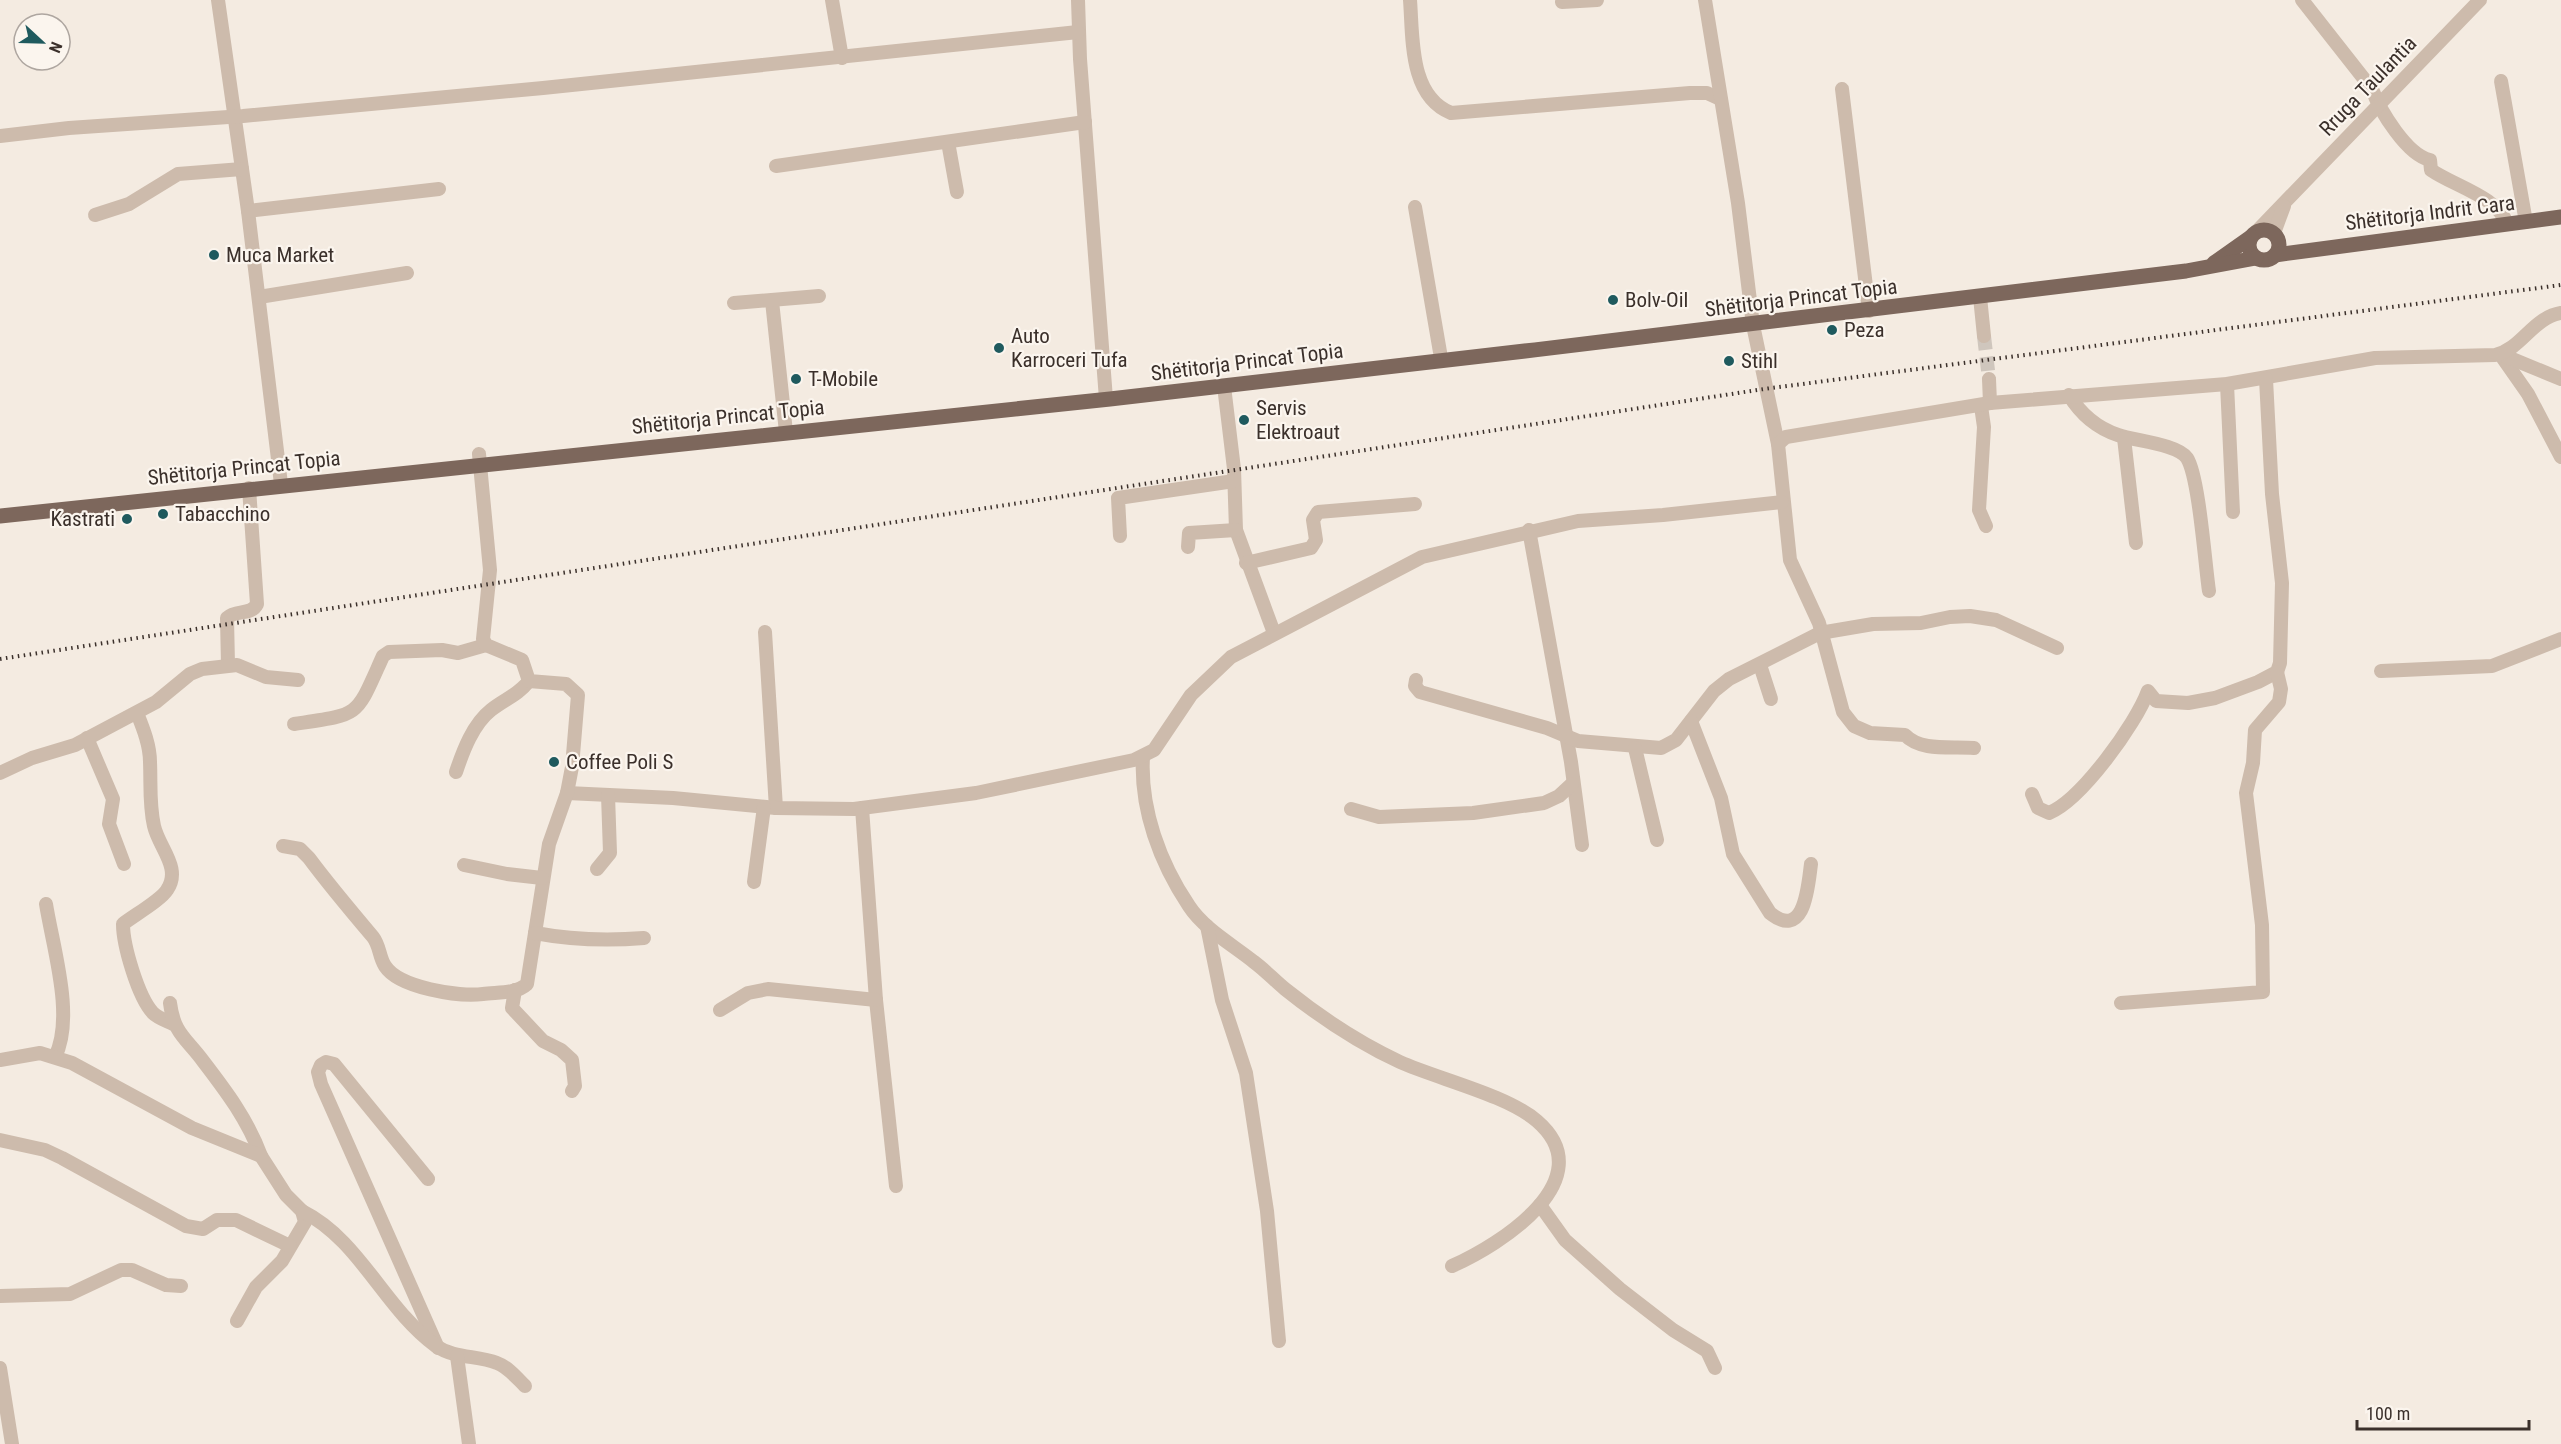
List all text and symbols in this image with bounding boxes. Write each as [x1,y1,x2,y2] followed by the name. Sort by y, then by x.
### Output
[12,12,72,72] north arrow
[2315,31,2421,141] street label: Rruga Taulantia
[45,39,66,56] text: N
[2344,191,2516,235] street label: Shëtitorja Indrit Cara
[226,243,334,267] place label: Muca Market
[207,248,221,262] marker: Muca Market
[1703,274,1899,322] street label: Shëtitorja Princat Topia
[1625,288,1688,312] place label: Bolv-Oil
[1606,293,1620,307] marker: Bolv-Oil
[1844,318,1885,342] place label: Peza
[1825,323,1839,337] marker: Peza
[1011,324,1128,372] place label: Auto Karroceri Tufa
[1149,338,1345,386] street label: Shëtitorja Princat Topia
[992,341,1006,355] marker: Auto Karroceri Tufa
[1741,349,1778,373] place label: Stihl
[1722,354,1736,368] marker: Stihl
[808,367,878,391] place label: T-Mobile
[789,372,803,386] marker: T-Mobile
[631,395,825,439] street label: Shëtitorja Princat Topia
[1256,396,1340,444] place label: Servis Elektroaut
[1237,413,1251,427] marker: Servis Elektroaut
[147,446,341,490] street label: Shëtitorja Princat Topia
[175,502,270,526] place label: Tabacchino
[51,507,115,531] place label: Kastrati
[156,507,170,521] marker: Tabacchino
[120,512,134,526] marker: Kastrati
[566,750,673,774] place label: Coffee Poli S
[547,755,561,769] marker: Coffee Poli S
[2357,1393,2530,1431] scale bar
[2366,1403,2410,1424] text: 100 m

